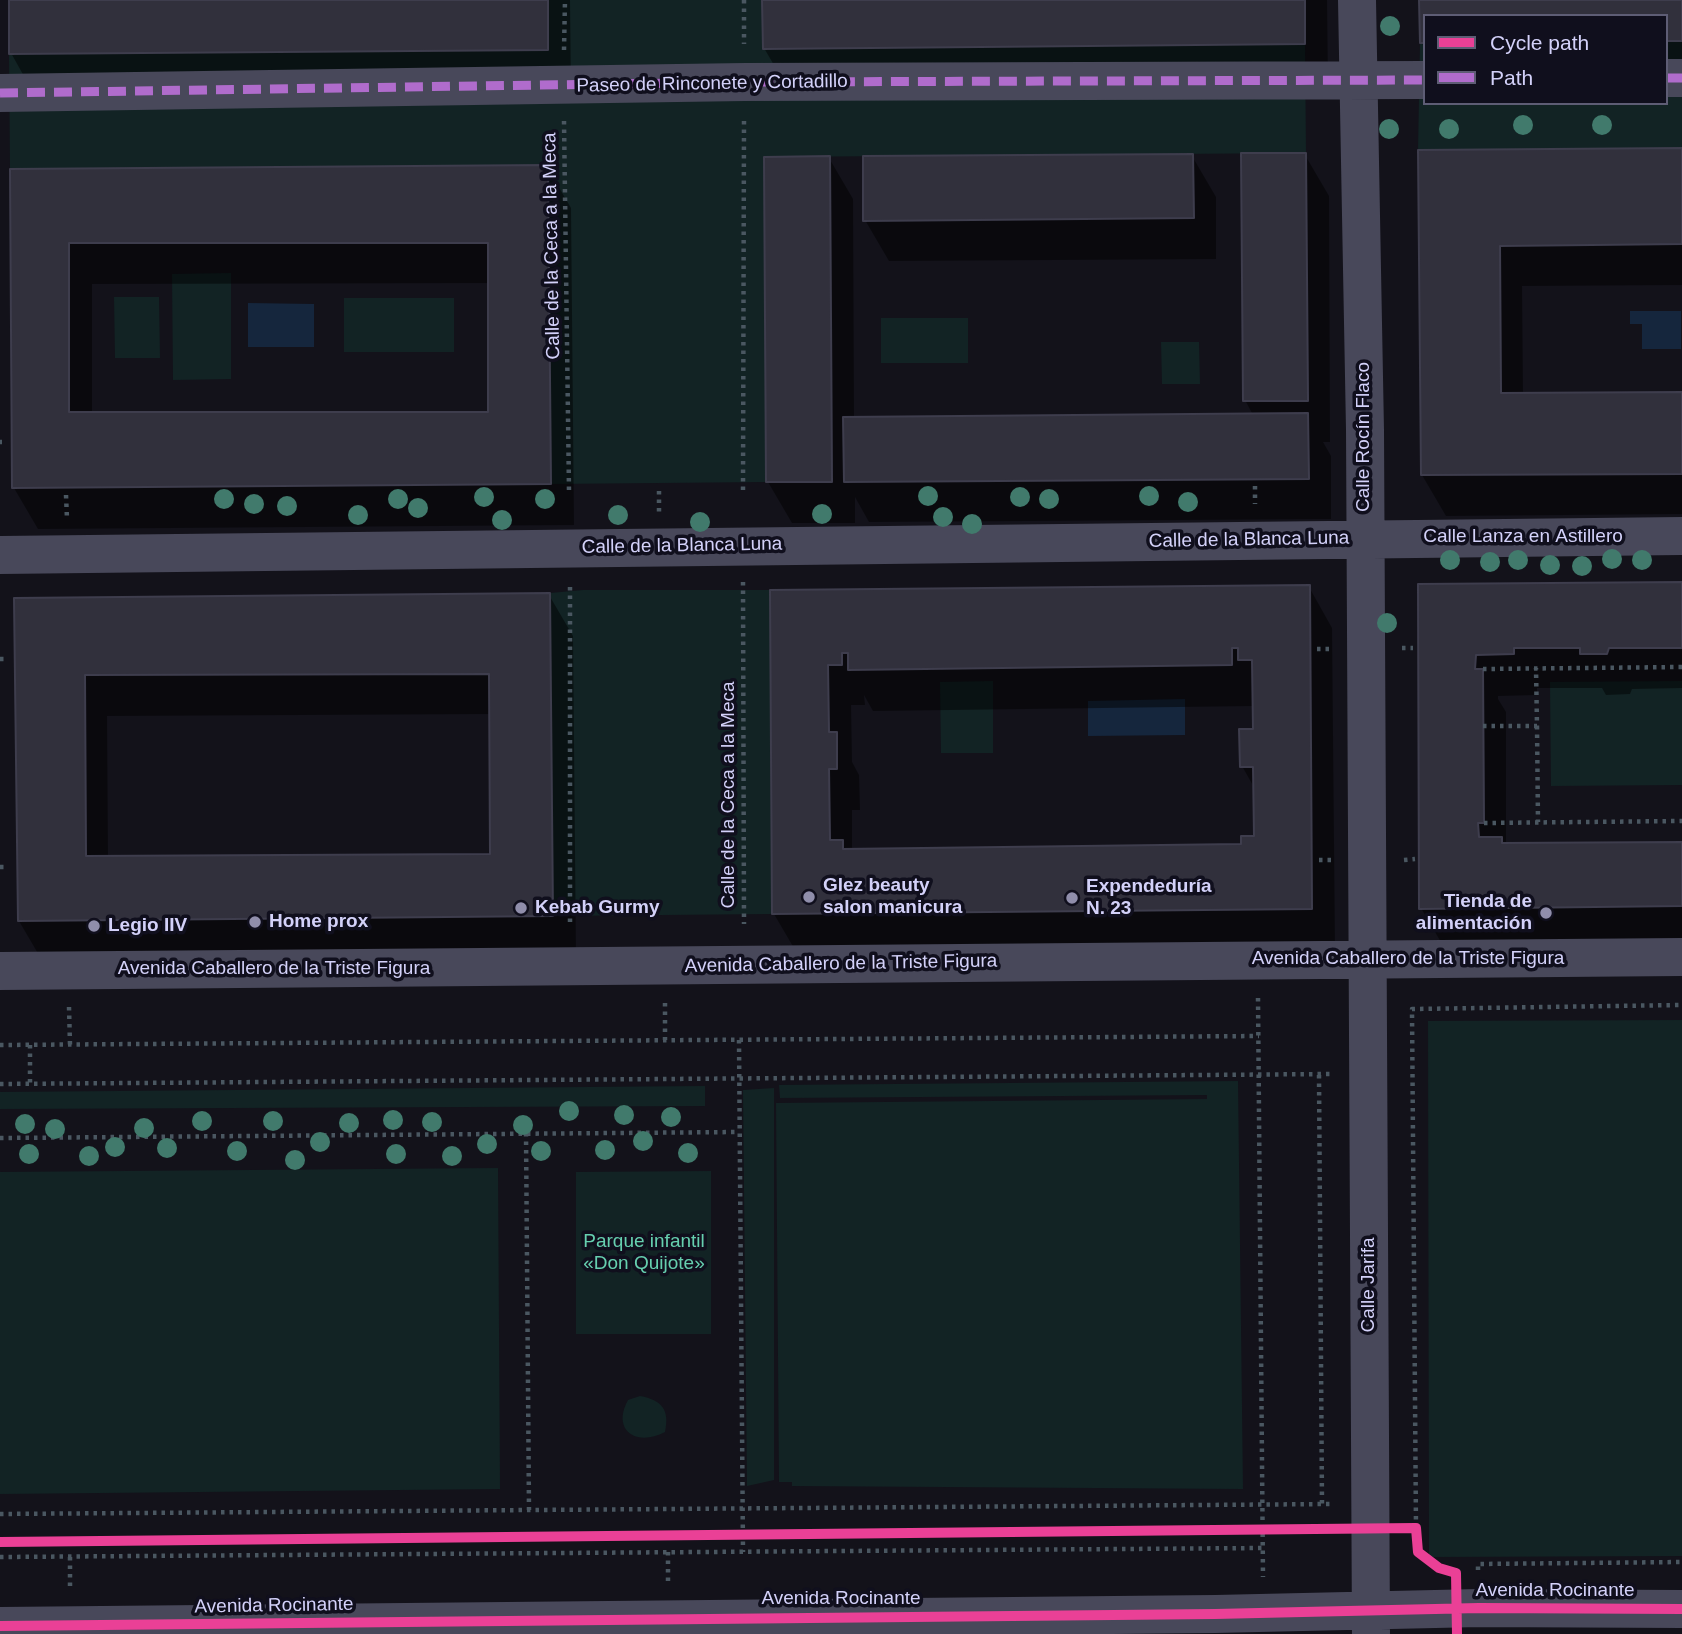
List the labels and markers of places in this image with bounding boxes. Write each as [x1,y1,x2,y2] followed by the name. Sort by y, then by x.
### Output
[823,875,962,919] place label: Glez beauty salon manicura
[1086,876,1212,920] place label: Expendeduría N. 23
[801,889,817,905] marker: Glez beauty salon manicura
[1064,890,1080,906] marker: Expendeduría N. 23
[1416,891,1532,935] place label: Tienda de alimentación
[535,897,660,919] place label: Kebab Gurmy
[513,900,529,916] marker: Kebab Gurmy
[1538,905,1554,921] marker: Tienda de alimentación
[269,911,368,933] place label: Home prox
[247,914,263,930] marker: Home prox
[108,915,187,937] place label: Legio IIV
[86,918,102,934] marker: Legio IIV

